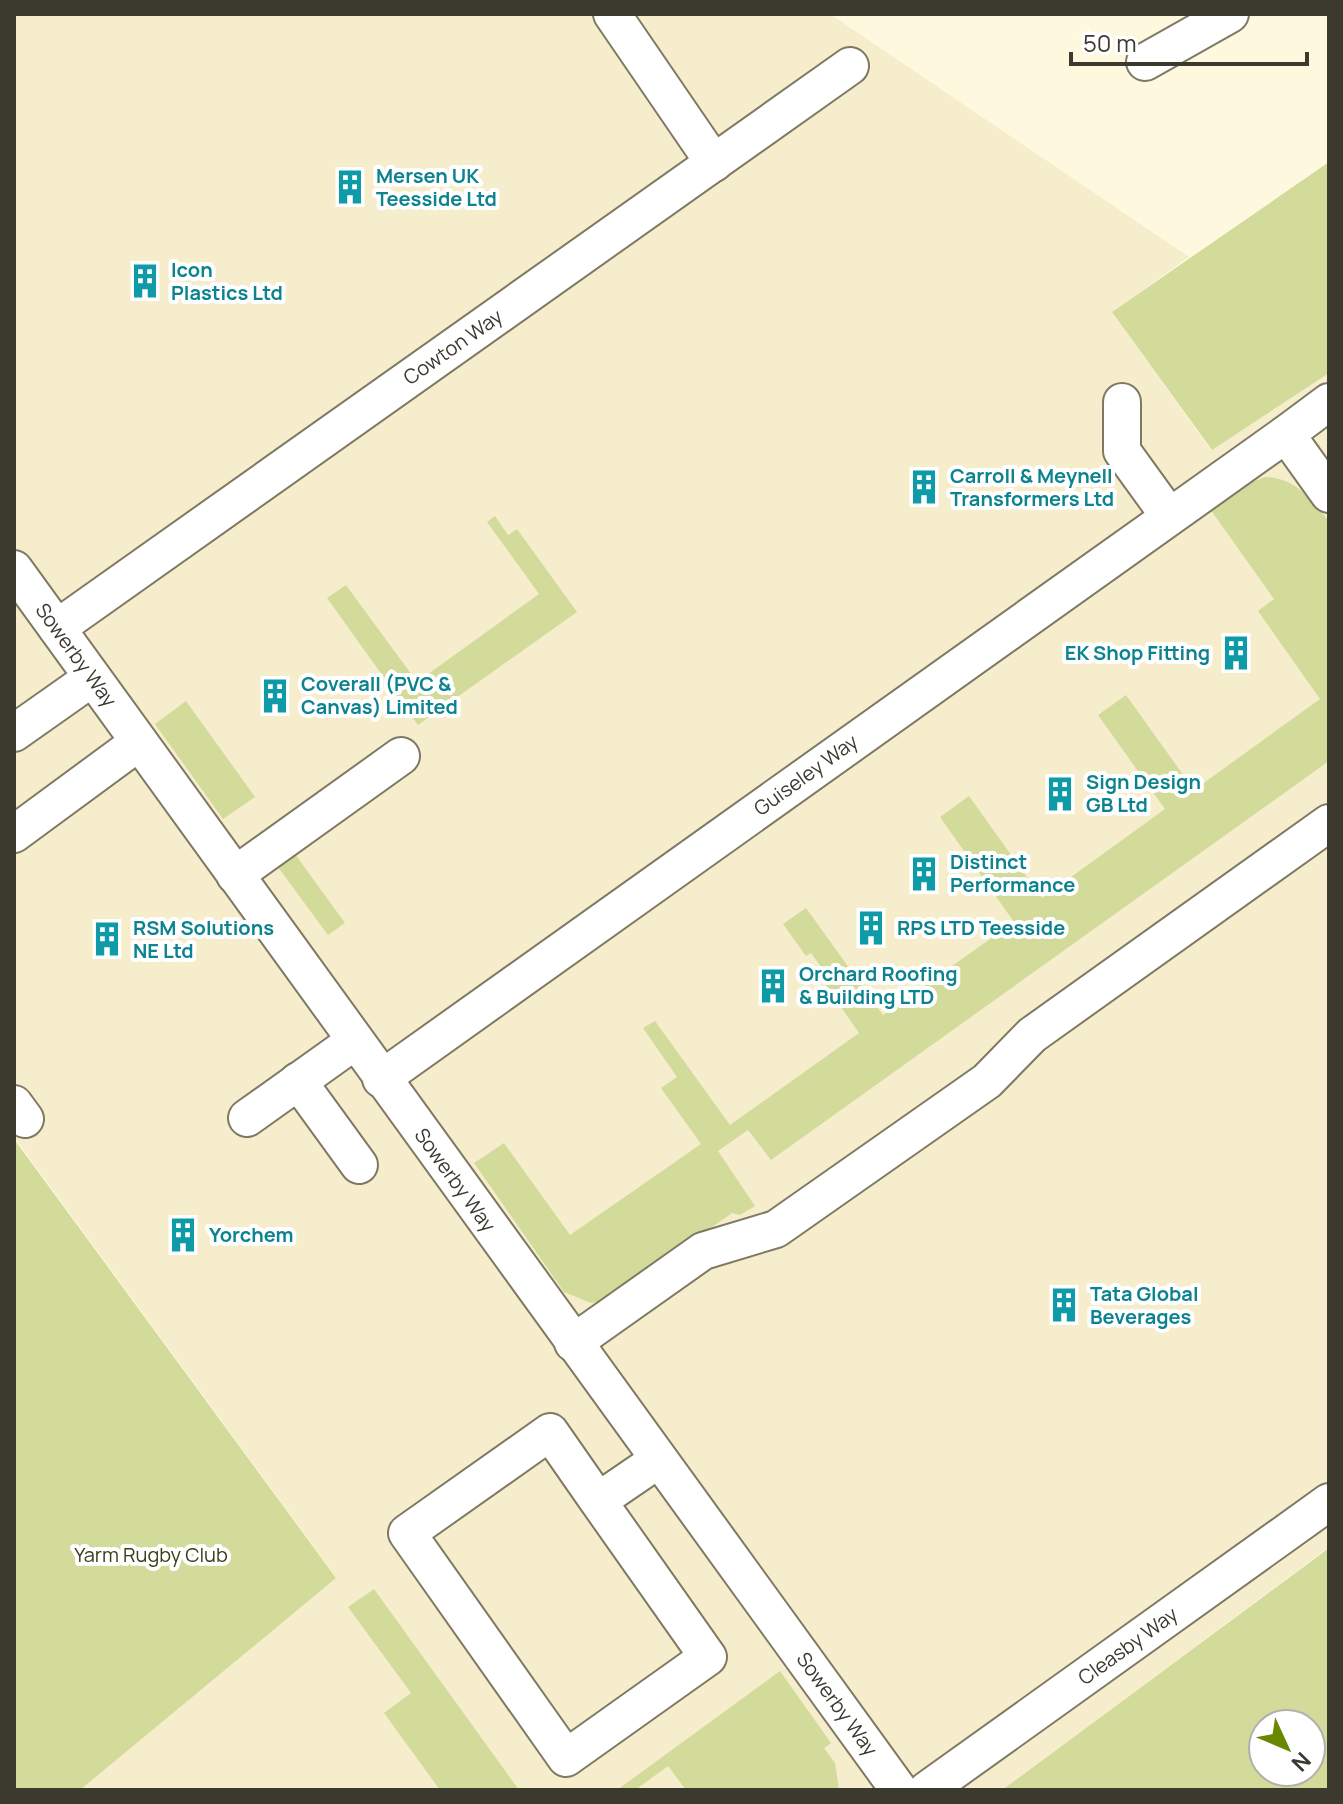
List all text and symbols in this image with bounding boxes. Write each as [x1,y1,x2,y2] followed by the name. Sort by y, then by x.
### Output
[1071,16,1307,66] scale bar
[1083,26,1137,59] text: 50 m
[376,162,497,212] place label: Mersen UK Teesside Ltd
[331,168,369,206] building icon: Mersen UK Teesside Ltd
[171,256,283,306] place label: Icon Plastics Ltd
[126,262,164,300] building icon: Icon Plastics Ltd
[398,302,508,391] street label: Cowton Way
[950,462,1114,512] place label: Carroll & Meynell Transformers Ltd
[905,468,943,506] building icon: Carroll & Meynell Transformers Ltd
[30,597,124,712] street label: Sowerby Way
[1217,634,1255,672] building icon: EK Shop Fitting
[1065,639,1210,666] place label: EK Shop Fitting
[301,670,458,720] place label: Coverall (PVC & Canvas) Limited
[256,677,294,715] building icon: Coverall (PVC & Canvas) Limited
[748,727,864,821] street label: Guiseley Way
[1086,768,1201,818] place label: Sign Design GB Ltd
[1041,775,1079,813] building icon: Sign Design GB Ltd
[950,848,1075,898] place label: Distinct Performance
[905,855,943,893] building icon: Distinct Performance
[852,909,890,947] building icon: RPS LTD Teesside
[133,914,274,964] place label: RSM Solutions NE Ltd
[897,914,1065,941] place label: RPS LTD Teesside
[88,920,126,958] building icon: RSM Solutions NE Ltd
[799,960,958,1010] place label: Orchard Roofing & Building LTD
[754,967,792,1005] building icon: Orchard Roofing & Building LTD
[409,1122,503,1237] street label: Sowerby Way
[164,1216,202,1254] building icon: Yorchem
[209,1221,294,1248] place label: Yorchem
[1090,1280,1199,1330] place label: Tata Global Beverages
[1045,1286,1083,1324] building icon: Tata Global Beverages
[74,1541,228,1568] park label: Yarm Rugby Club
[1073,1600,1183,1691] street label: Cleasby Way
[791,1646,885,1761] street label: Sowerby Way
[1247,1708,1327,1788] north arrow
[1285,1746,1318,1778] text: N

